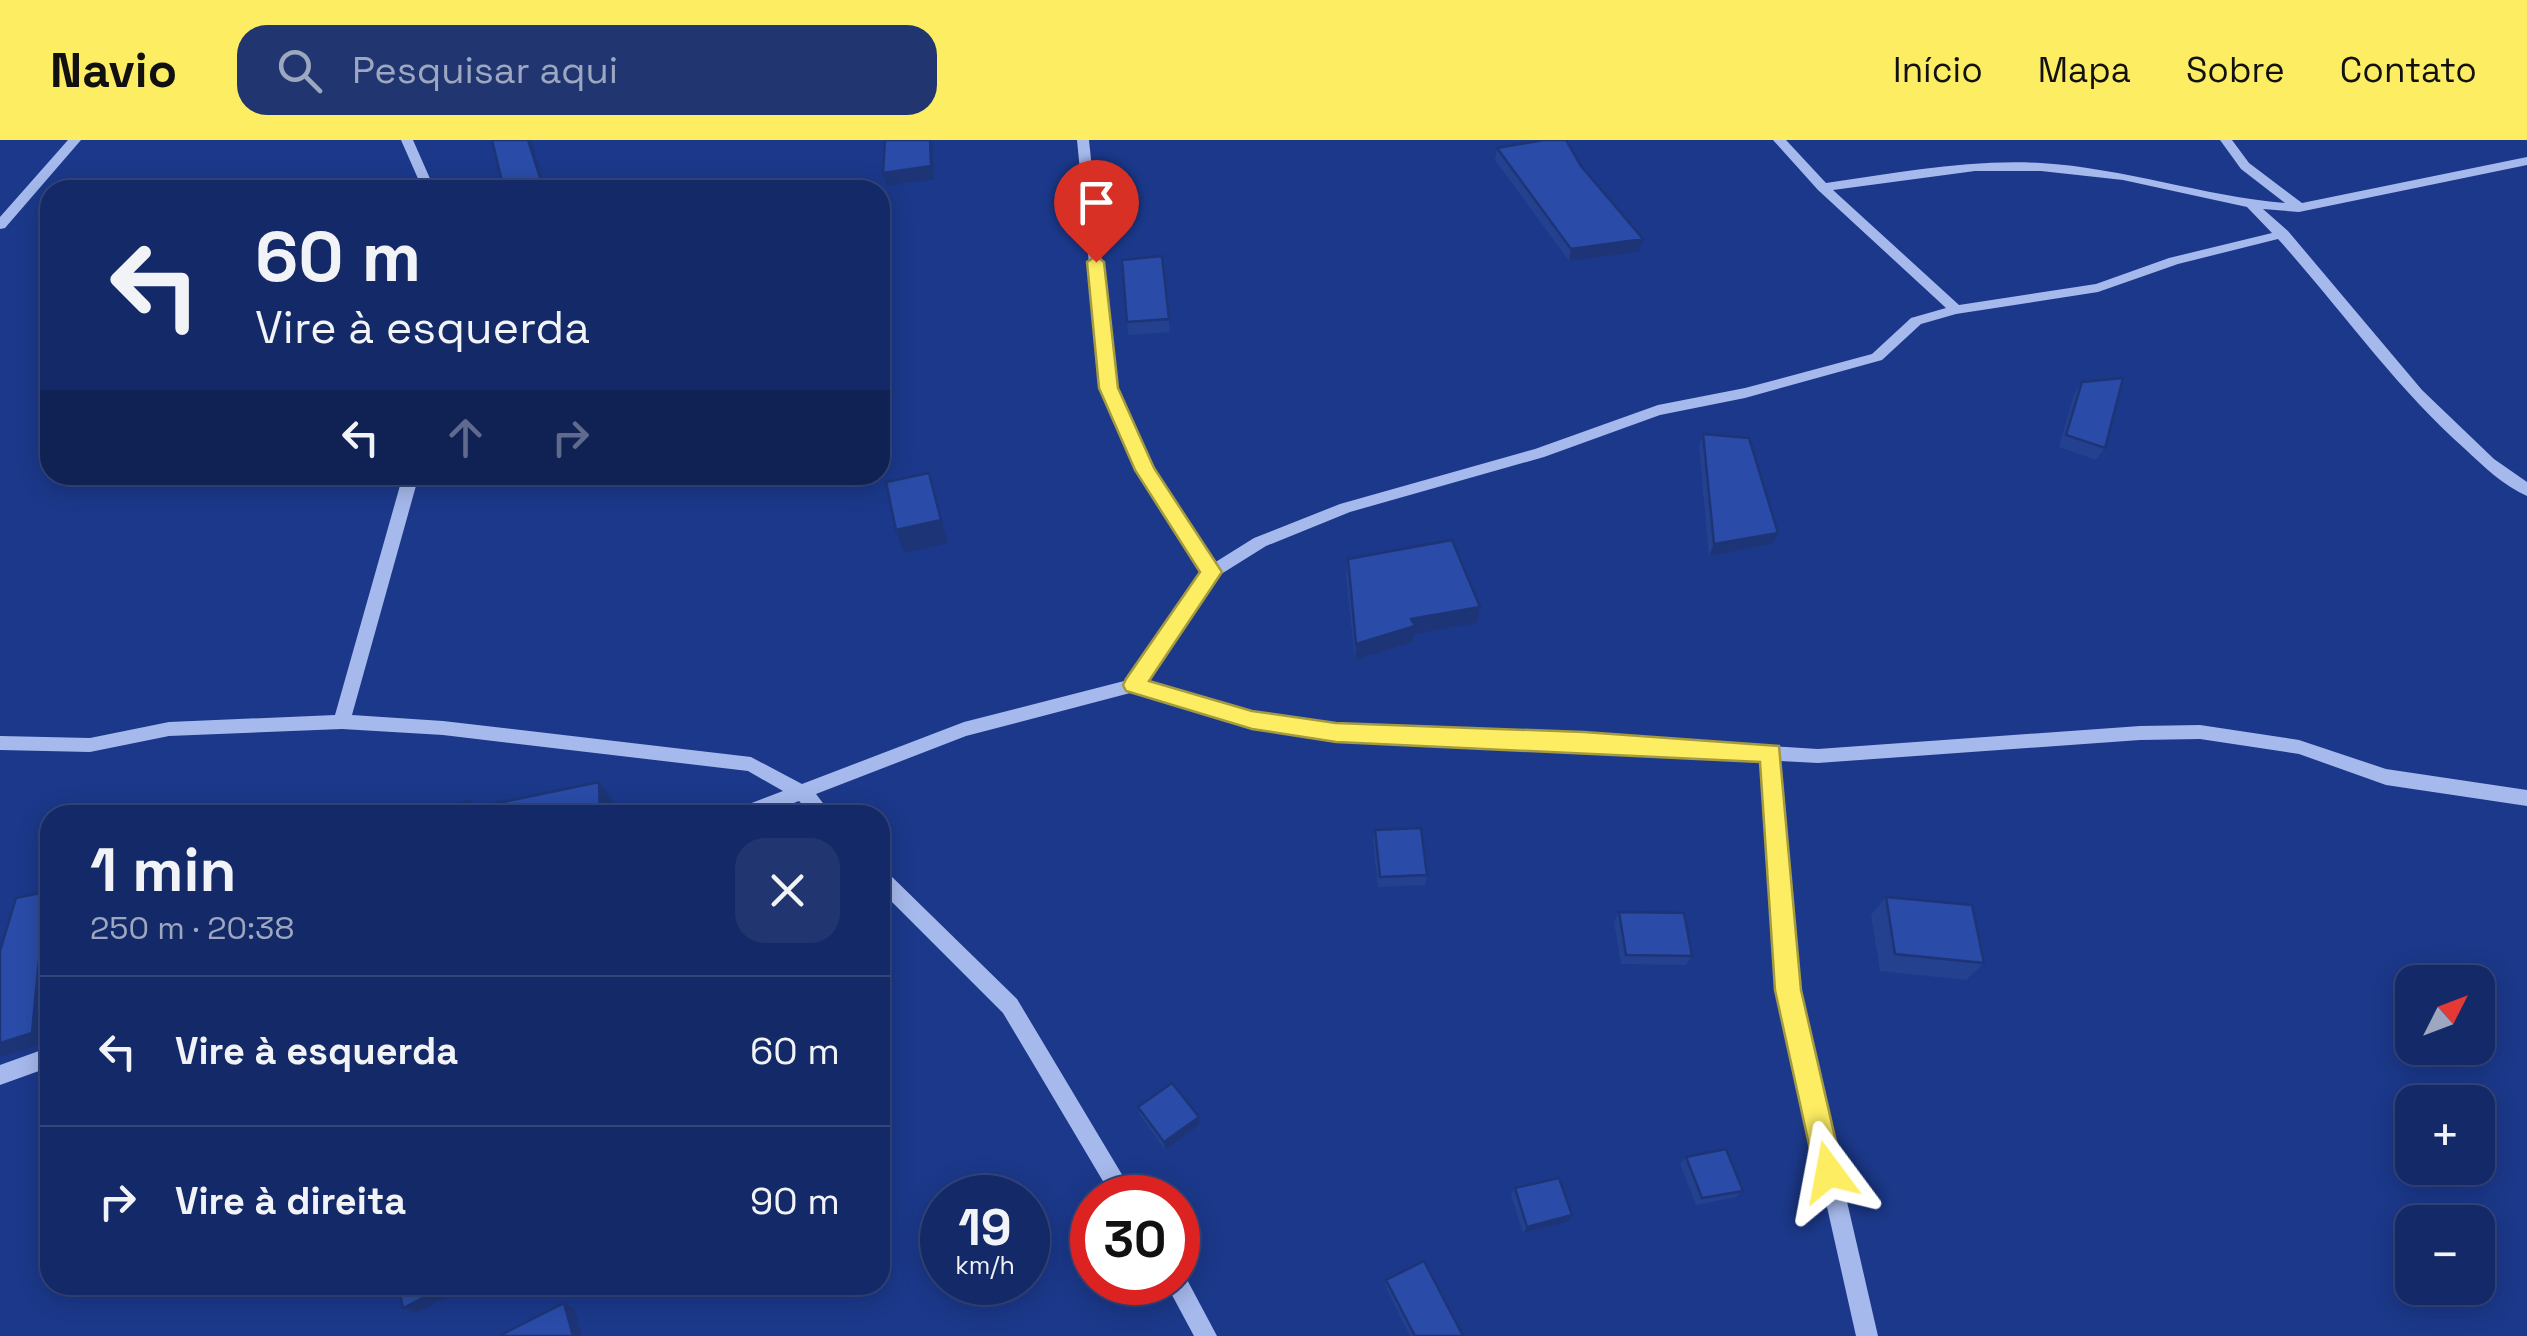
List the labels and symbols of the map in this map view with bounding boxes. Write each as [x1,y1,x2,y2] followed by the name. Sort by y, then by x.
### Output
[1054,160,1139,263] pin
[2395,965,2495,1065] north arrow
[1777,1120,1881,1224] position arrow
[1070,1175,1200,1305] speed limit sign: 30

